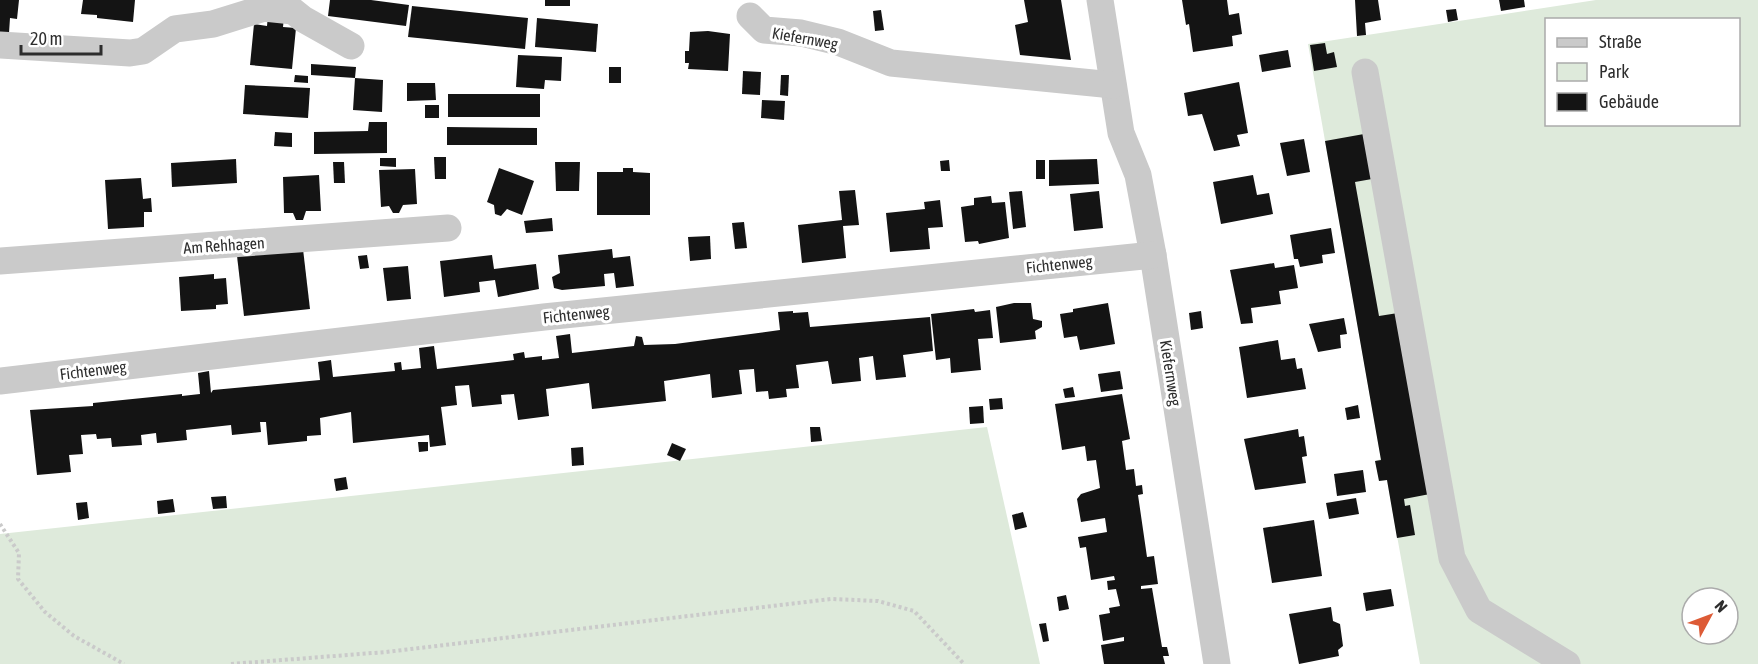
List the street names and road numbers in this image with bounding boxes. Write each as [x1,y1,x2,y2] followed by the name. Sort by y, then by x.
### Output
[771,23,839,54] street label: Kiefernweg
[183,233,265,258] street label: Am Rehhagen
[1025,252,1093,277] street label: Fichtenweg
[542,302,610,327] street label: Fichtenweg
[1156,339,1185,408] street label: Kiefernweg
[59,357,127,384] street label: Fichtenweg

